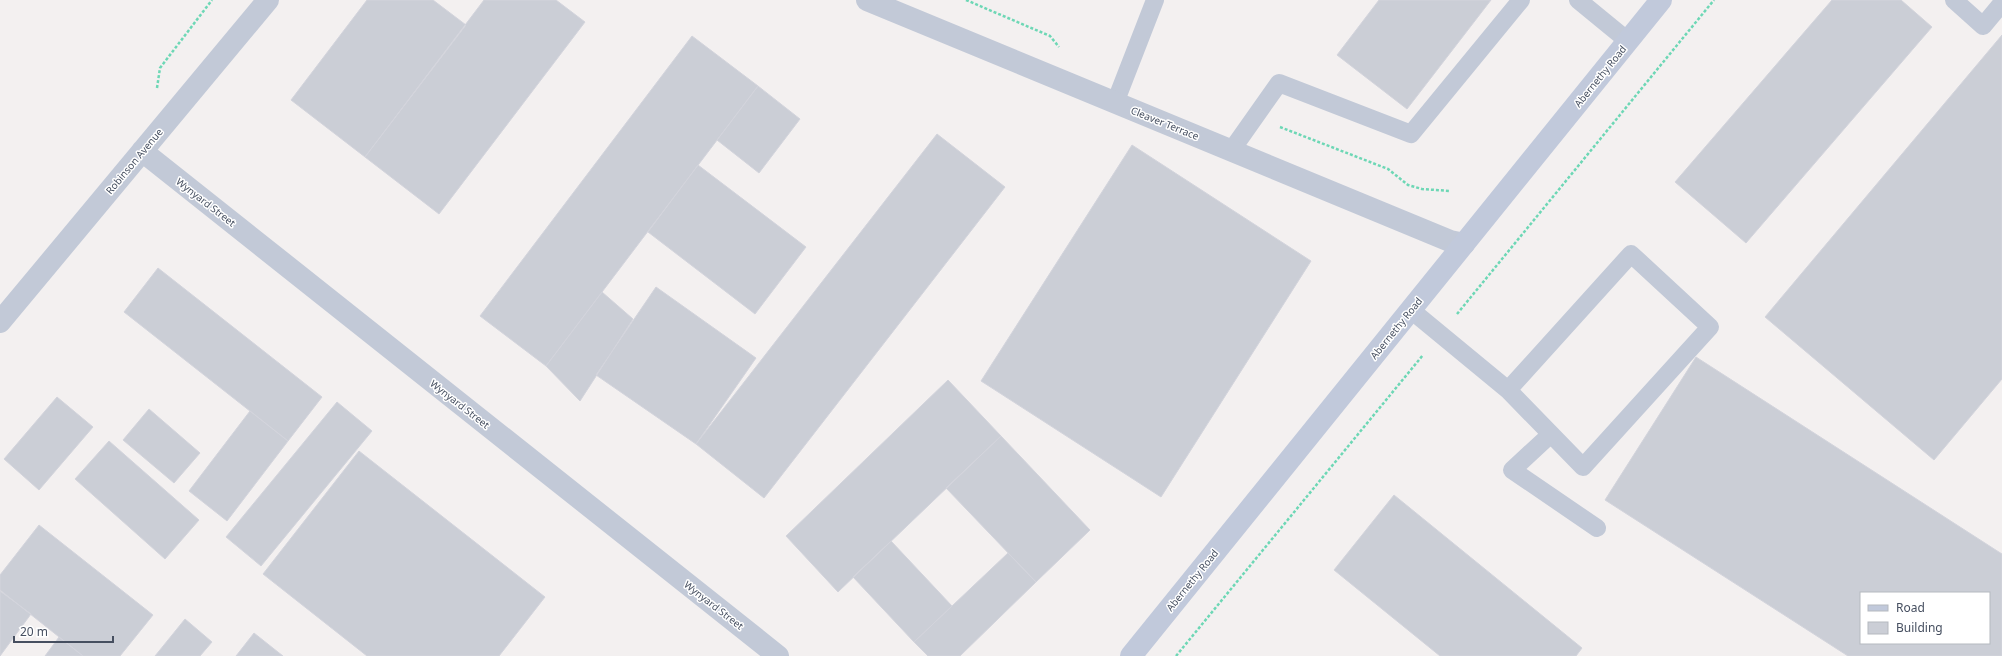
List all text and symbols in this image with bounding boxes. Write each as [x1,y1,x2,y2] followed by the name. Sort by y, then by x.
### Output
[1571,42,1629,110] street label: Abernethy Road
[1129,103,1201,143] street label: Cleaver Terrace
[102,125,166,197] street label: Robinson Avenue
[173,174,239,230] street label: Wynyard Street
[1367,294,1425,362] street label: Abernethy Road
[427,376,493,432] street label: Wynyard Street
[1163,546,1221,614] street label: Abernethy Road
[681,577,747,633] street label: Wynyard Street
[1860,592,1990,644] legend
[1896,599,1925,616] text: Road
[14,618,113,644] scale bar
[1896,619,1943,636] text: Building
[20,623,48,640] text: 20 m

